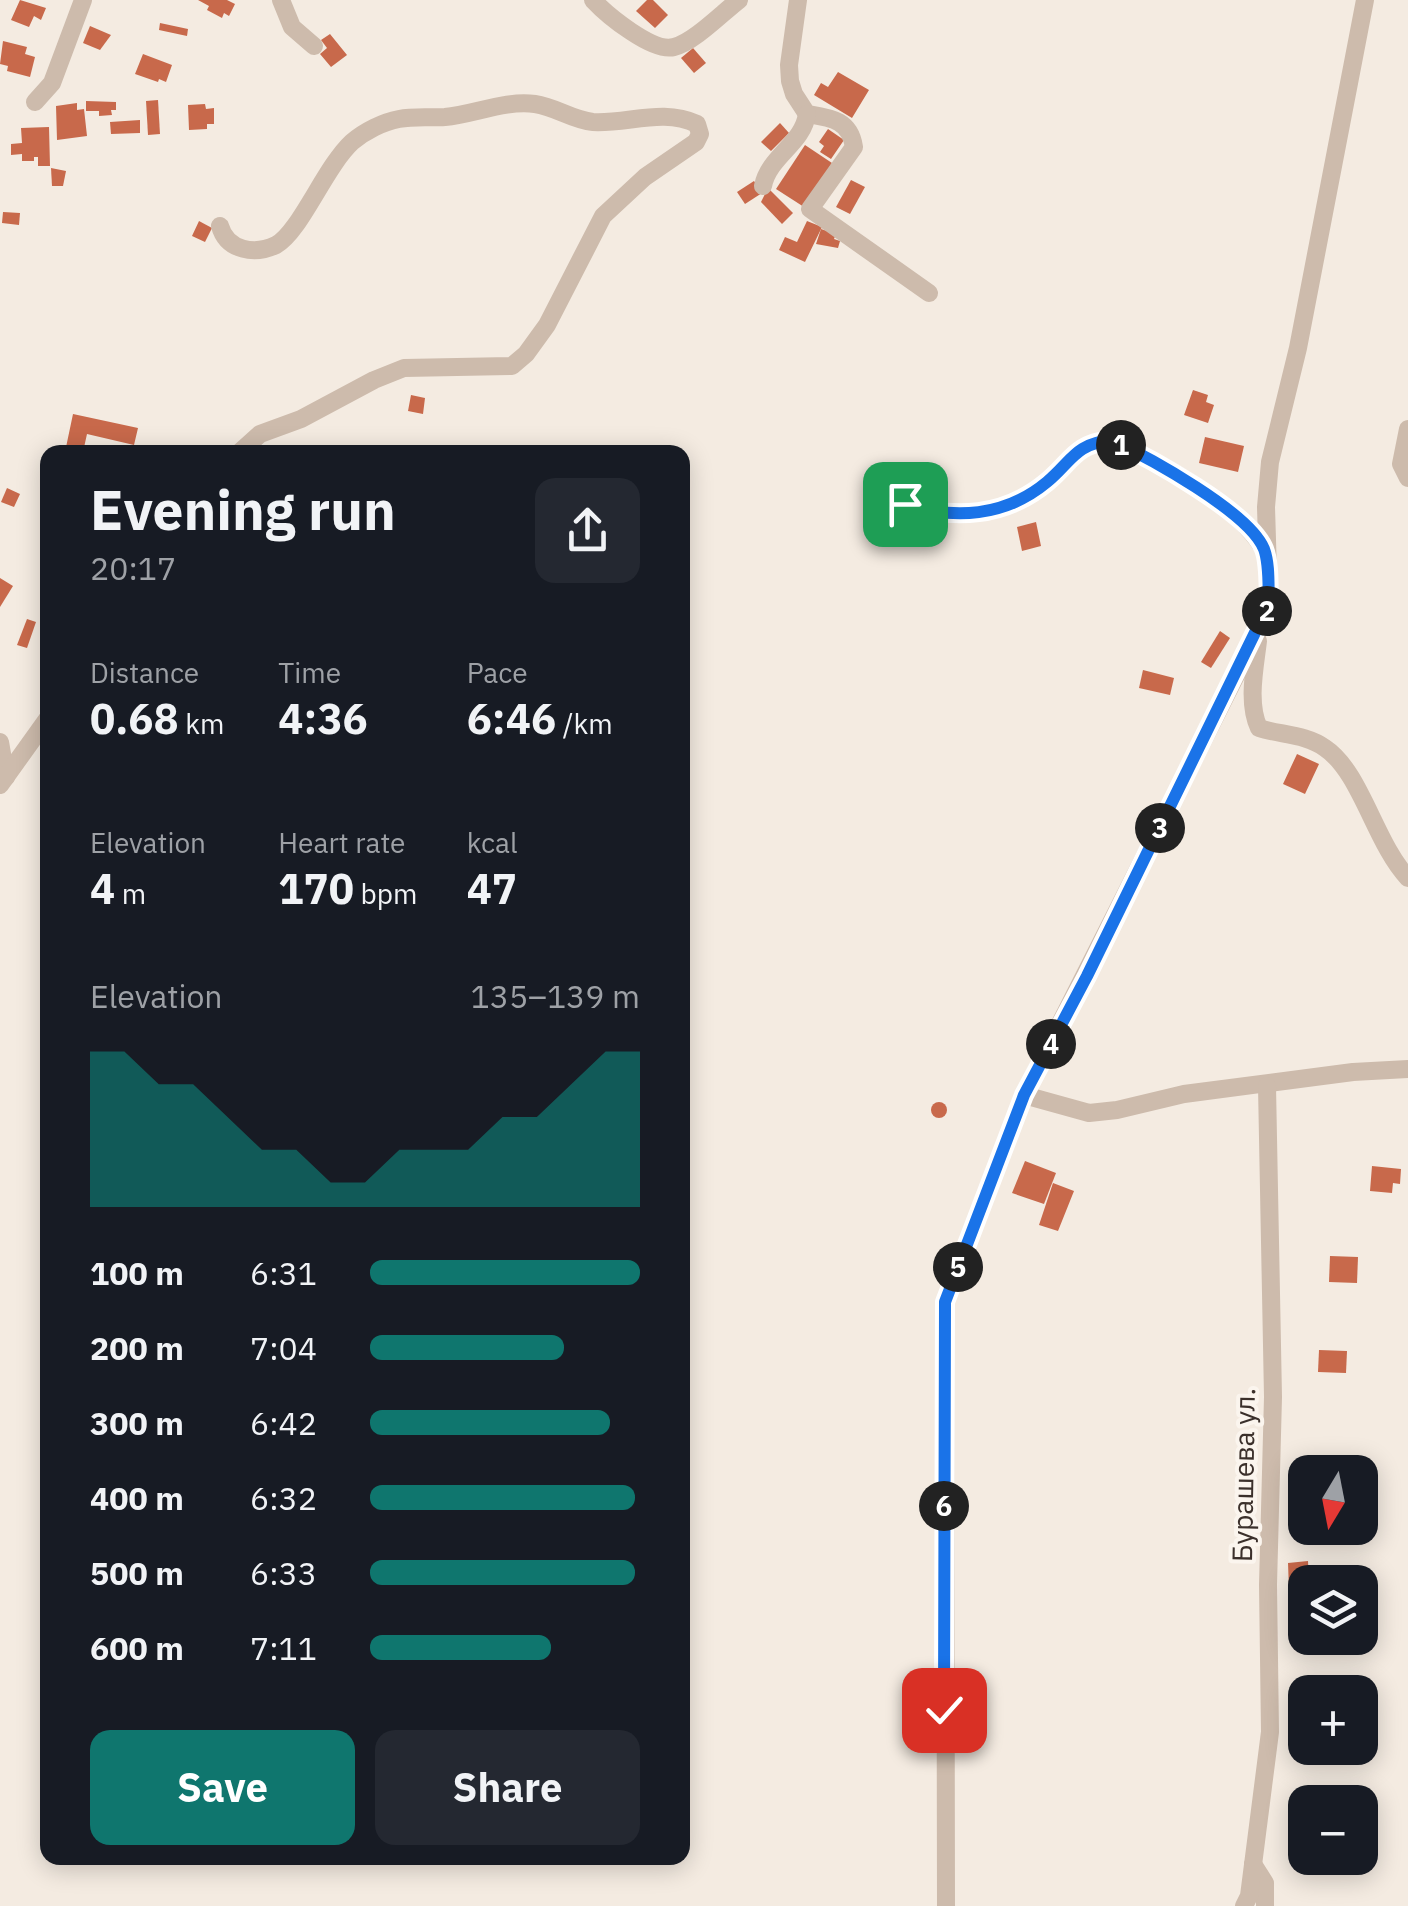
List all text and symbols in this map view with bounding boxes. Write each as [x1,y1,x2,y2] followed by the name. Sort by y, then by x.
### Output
[1096,420,1146,470] pin: 1
[1113,426,1129,463] text: 1
[863,462,948,547] pin
[90,474,396,545] text: Evening run
[878,477,933,532] icon: arrive
[535,478,640,583] button: share
[90,547,176,589] text: 20:17
[1242,586,1292,636] pin: 2
[1259,592,1275,629] text: 2
[90,654,199,691] text: Distance
[278,654,341,691] text: Time
[467,654,528,691] text: Pace
[90,691,179,746] text: 0.68
[278,691,368,746] text: 4:36
[467,691,556,746] text: 6:46
[179,705,224,742] text: km
[556,705,613,742] text: /km
[1135,803,1185,853] pin: 3
[1152,809,1168,846] text: 3
[90,824,206,861] text: Elevation
[278,824,405,861] text: Heart rate
[467,824,518,861] text: kcal
[90,861,115,916] text: 4
[278,861,354,916] text: 170
[467,861,517,916] text: 47
[115,875,146,912] text: m
[354,875,417,912] text: bpm
[90,975,223,1017] text: Elevation
[470,975,640,1017] text: 135–139 m
[1026,1019,1076,1069] pin: 4
[1043,1025,1059,1062] text: 4
[933,1242,983,1292] pin: 5
[950,1248,966,1285] text: 5
[90,1252,184,1294] text: 100 m
[250,1252,317,1294] text: 6:31
[90,1327,184,1369] text: 200 m
[250,1327,317,1369] text: 7:04
[1223,1387,1263,1563] street label: Бурашева ул.
[90,1402,184,1444] text: 300 m
[250,1402,317,1444] text: 6:42
[1288,1455,1378,1545] north arrow
[1288,1455,1378,1875] map controls
[90,1477,184,1519] text: 400 m
[250,1477,317,1519] text: 6:32
[919,1481,969,1531] pin: 6
[936,1487,952,1524] text: 6
[90,1552,184,1594] text: 500 m
[250,1552,317,1594] text: 6:33
[1288,1565,1378,1655] button: layers
[90,1627,184,1669] text: 600 m
[250,1627,317,1669] text: 7:11
[902,1668,987,1753] pin
[1288,1675,1378,1765] button: +
[917,1683,972,1738] icon: check
[90,1730,355,1845] button: Save
[375,1730,640,1845] button: Share
[1288,1785,1378,1875] button: −

